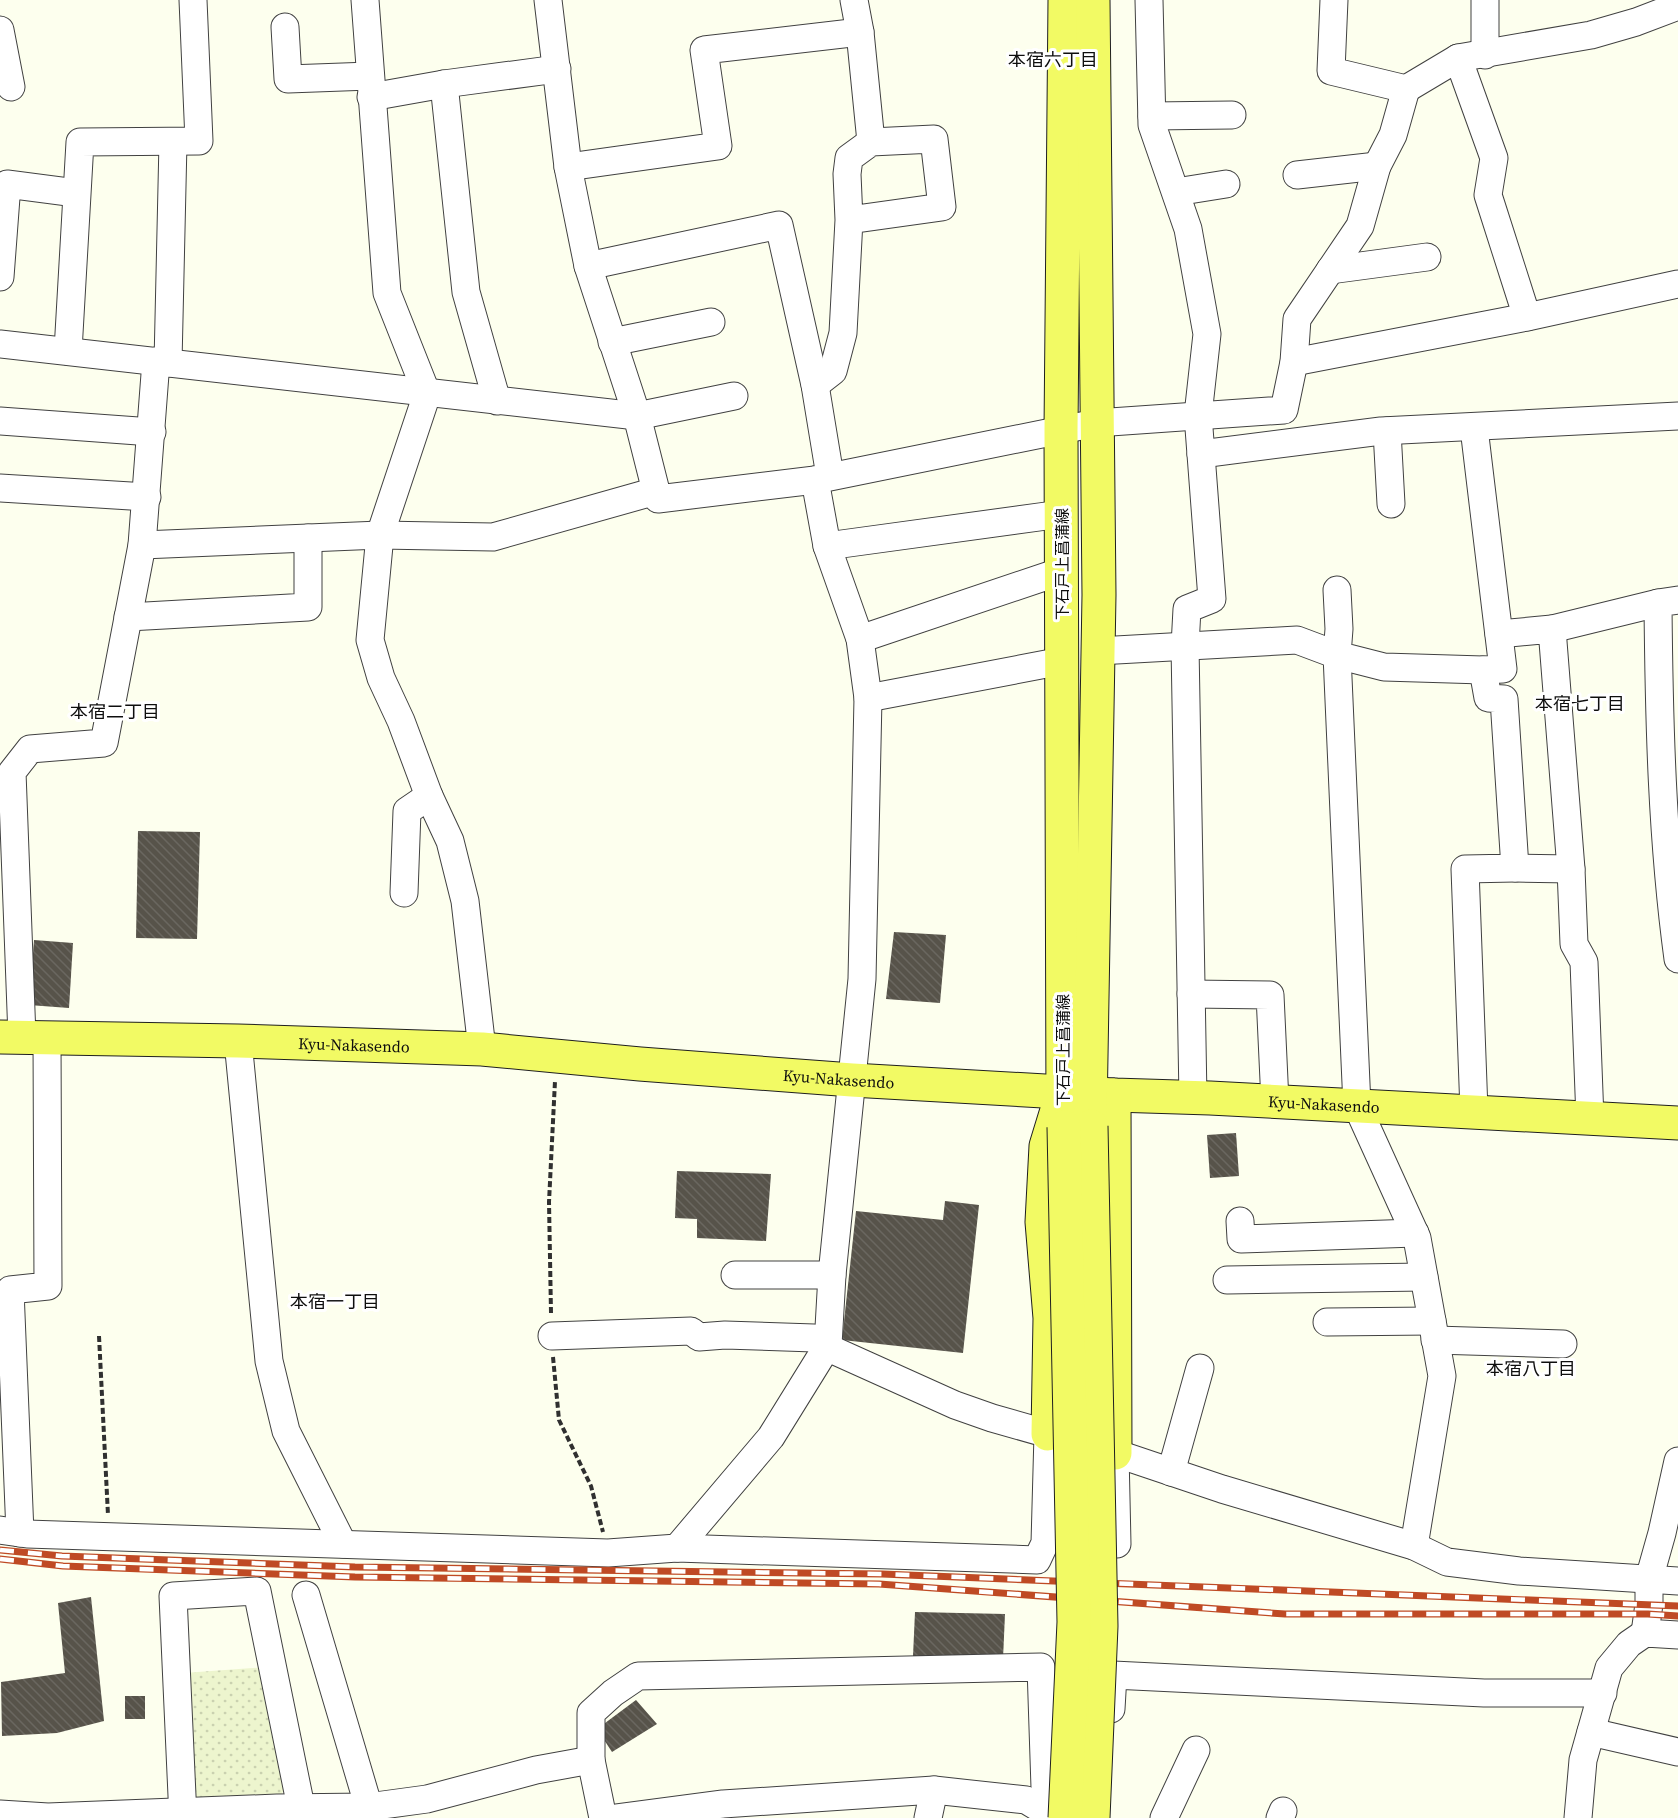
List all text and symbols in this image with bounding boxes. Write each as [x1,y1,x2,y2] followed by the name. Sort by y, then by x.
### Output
[1008,47,1098,72] district label: 本宿六丁目
[1051,508,1073,620] street label: 下石戸上菖蒲線
[1535,691,1625,716] district label: 本宿七丁目
[70,699,160,724] district label: 本宿二丁目
[1052,994,1074,1106] street label: 下石戸上菖蒲線
[298,1032,410,1058] street label: Kyu-Nakasendo
[782,1064,895,1093] street label: Kyu-Nakasendo
[1268,1090,1380,1118] street label: Kyu-Nakasendo
[290,1289,380,1314] district label: 本宿一丁目
[1486,1356,1576,1381] district label: 本宿八丁目

